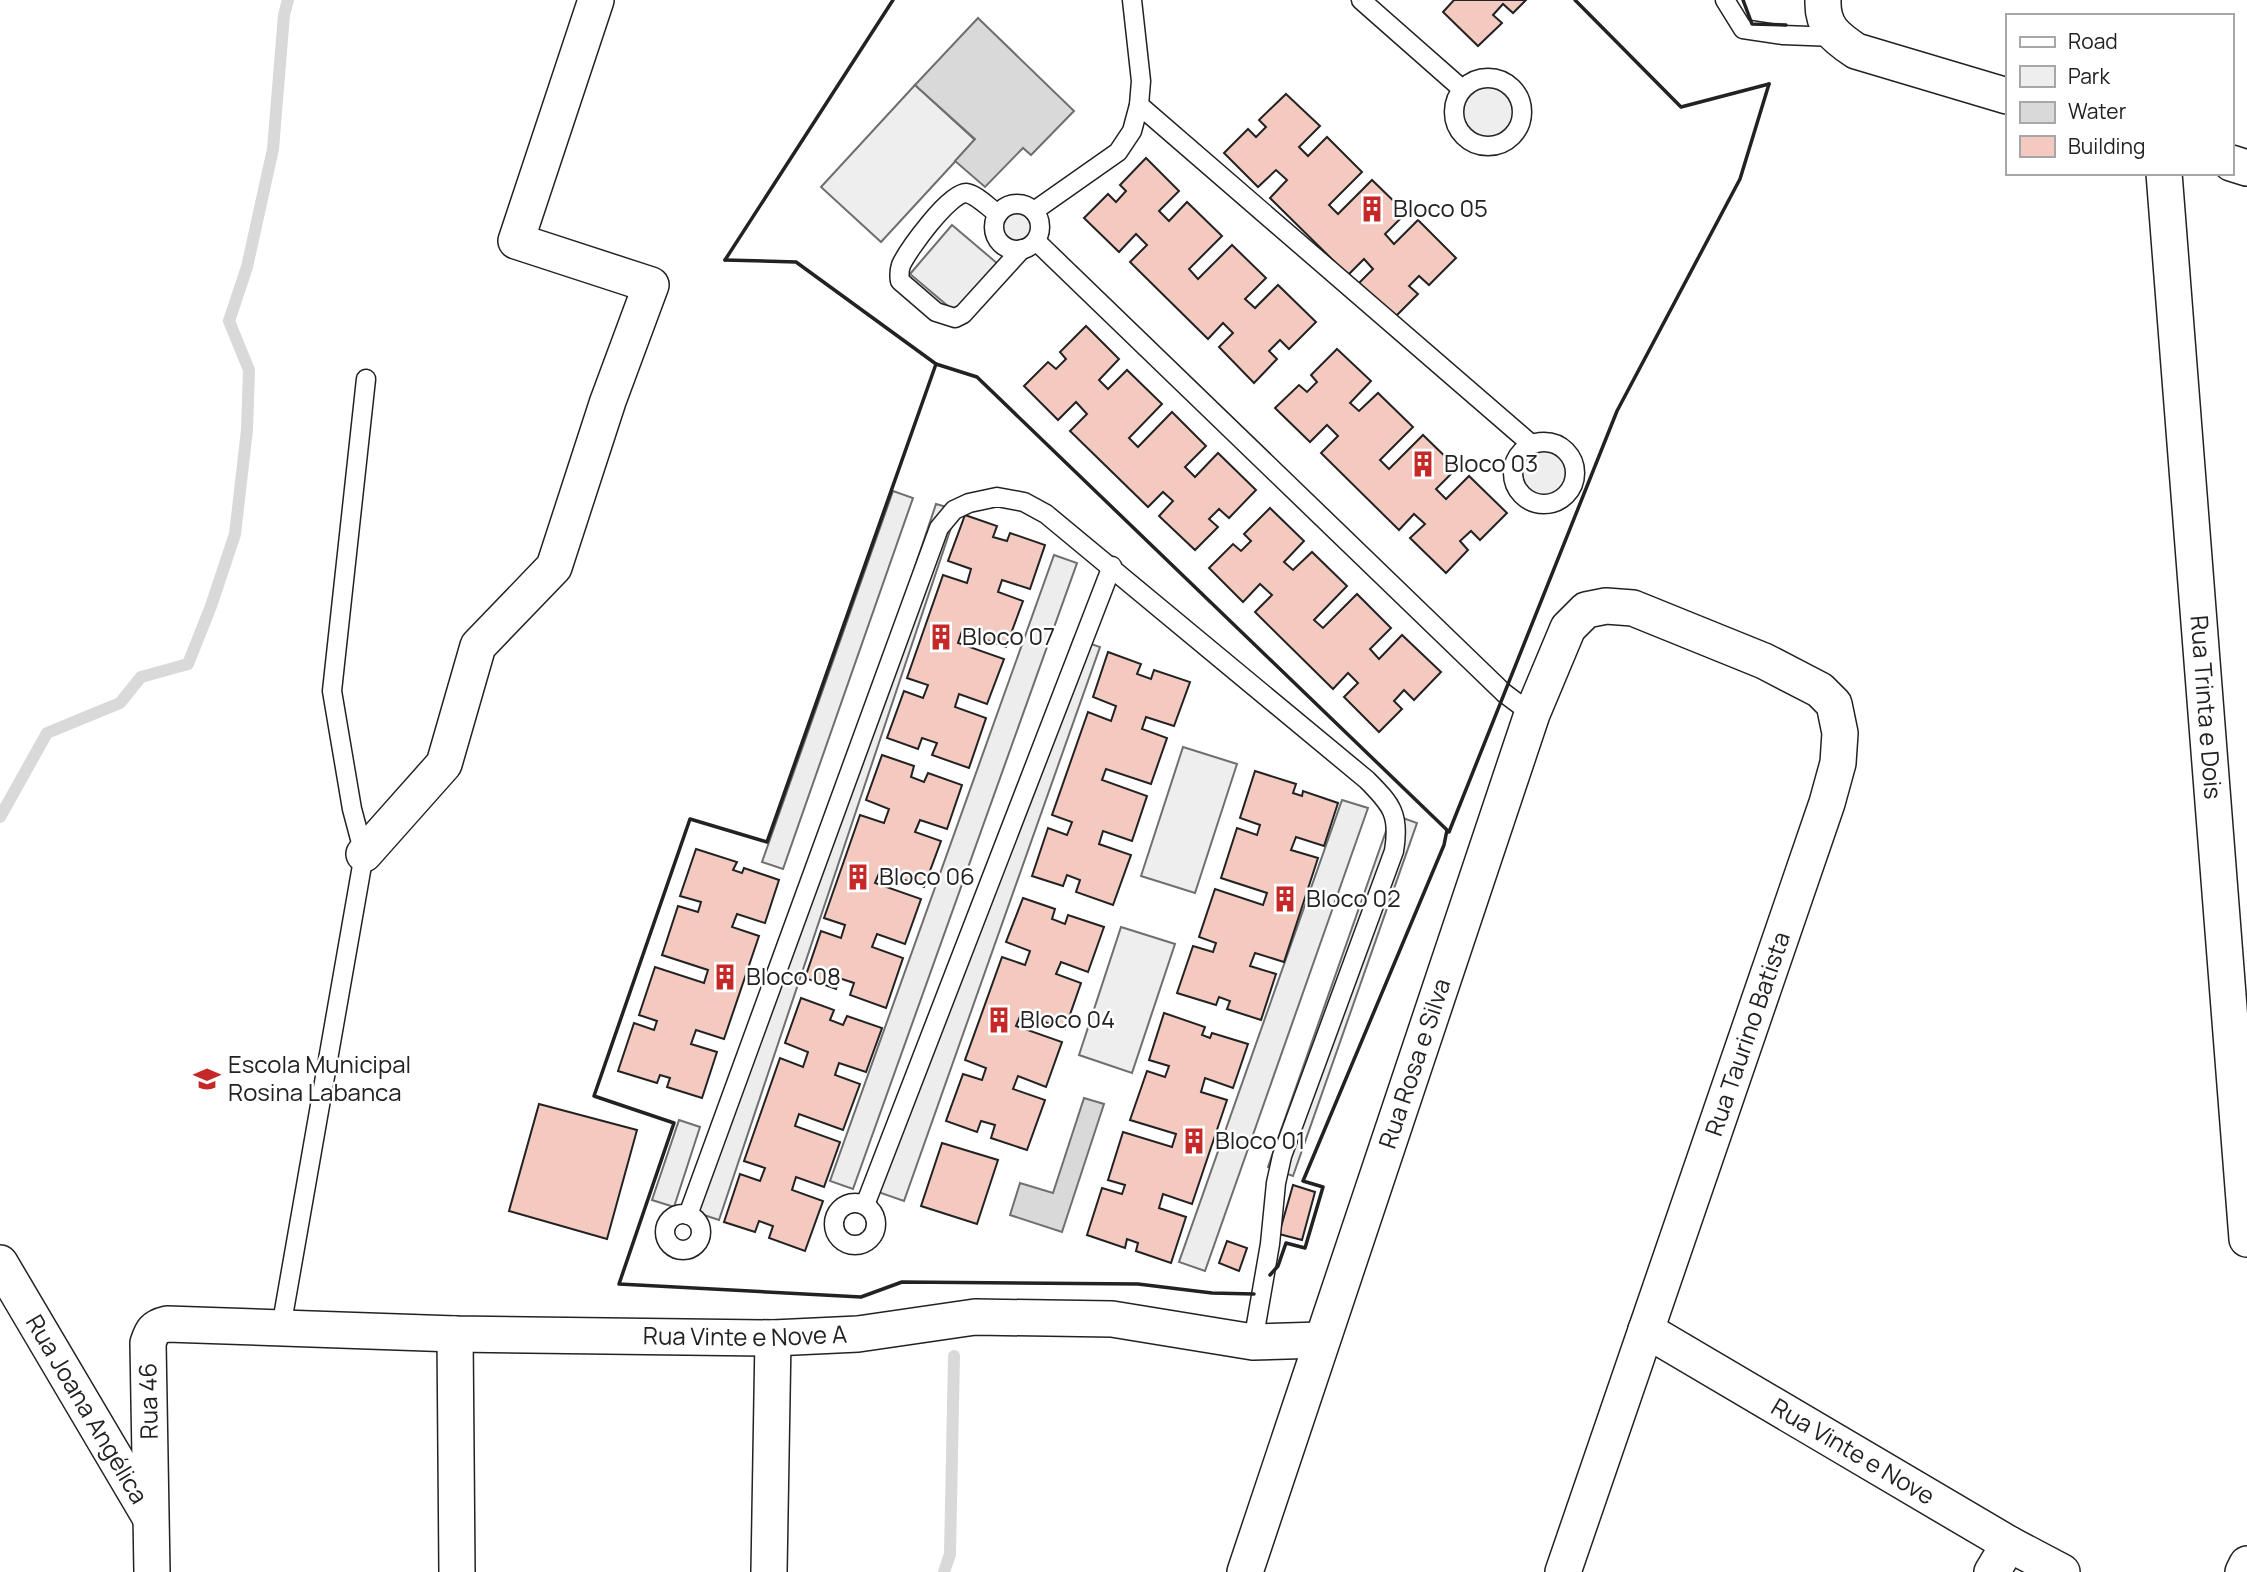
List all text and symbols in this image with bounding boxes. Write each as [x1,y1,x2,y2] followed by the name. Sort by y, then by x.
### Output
[2006,14,2233,175] legend
[2068,27,2118,55] text: Road
[2068,62,2110,90] text: Park
[2068,97,2127,125] text: Water
[2068,132,2145,160] text: Building
[1393,191,1488,224] place label: Bloco 05
[1357,194,1387,224] building icon: Bloco 05
[1444,446,1538,479] place label: Bloco 03
[1408,449,1438,479] building icon: Bloco 03
[2183,614,2231,800] street label: Rua Trinta e Dois
[962,619,1055,652] place label: Bloco 07
[926,622,956,652] building icon: Bloco 07
[879,859,975,892] place label: Bloco 06
[843,862,873,892] building icon: Bloco 06
[1306,881,1401,914] place label: Bloco 02
[1270,884,1300,914] building icon: Bloco 02
[1696,927,1797,1140] street label: Rua Taurino Batista
[746,959,841,992] place label: Bloco 08
[710,962,740,992] building icon: Bloco 08
[1370,974,1457,1152] street label: Rua Rosa e Silva
[1020,1002,1115,1035] place label: Bloco 04
[984,1005,1014,1035] building icon: Bloco 04
[228,1047,411,1108] place label: Escola Municipal Rosina Labanca
[192,1064,222,1094] school or university icon: Escola Municipal Rosina Labanca
[1215,1123,1305,1156] place label: Bloco 01
[1179,1126,1209,1156] building icon: Bloco 01
[19,1308,156,1509] street label: Rua Joana Angélica
[643,1317,848,1353] street label: Rua Vinte e Nove A
[130,1362,165,1440] street label: Rua 46
[1766,1390,1941,1512] street label: Rua Vinte e Nove

